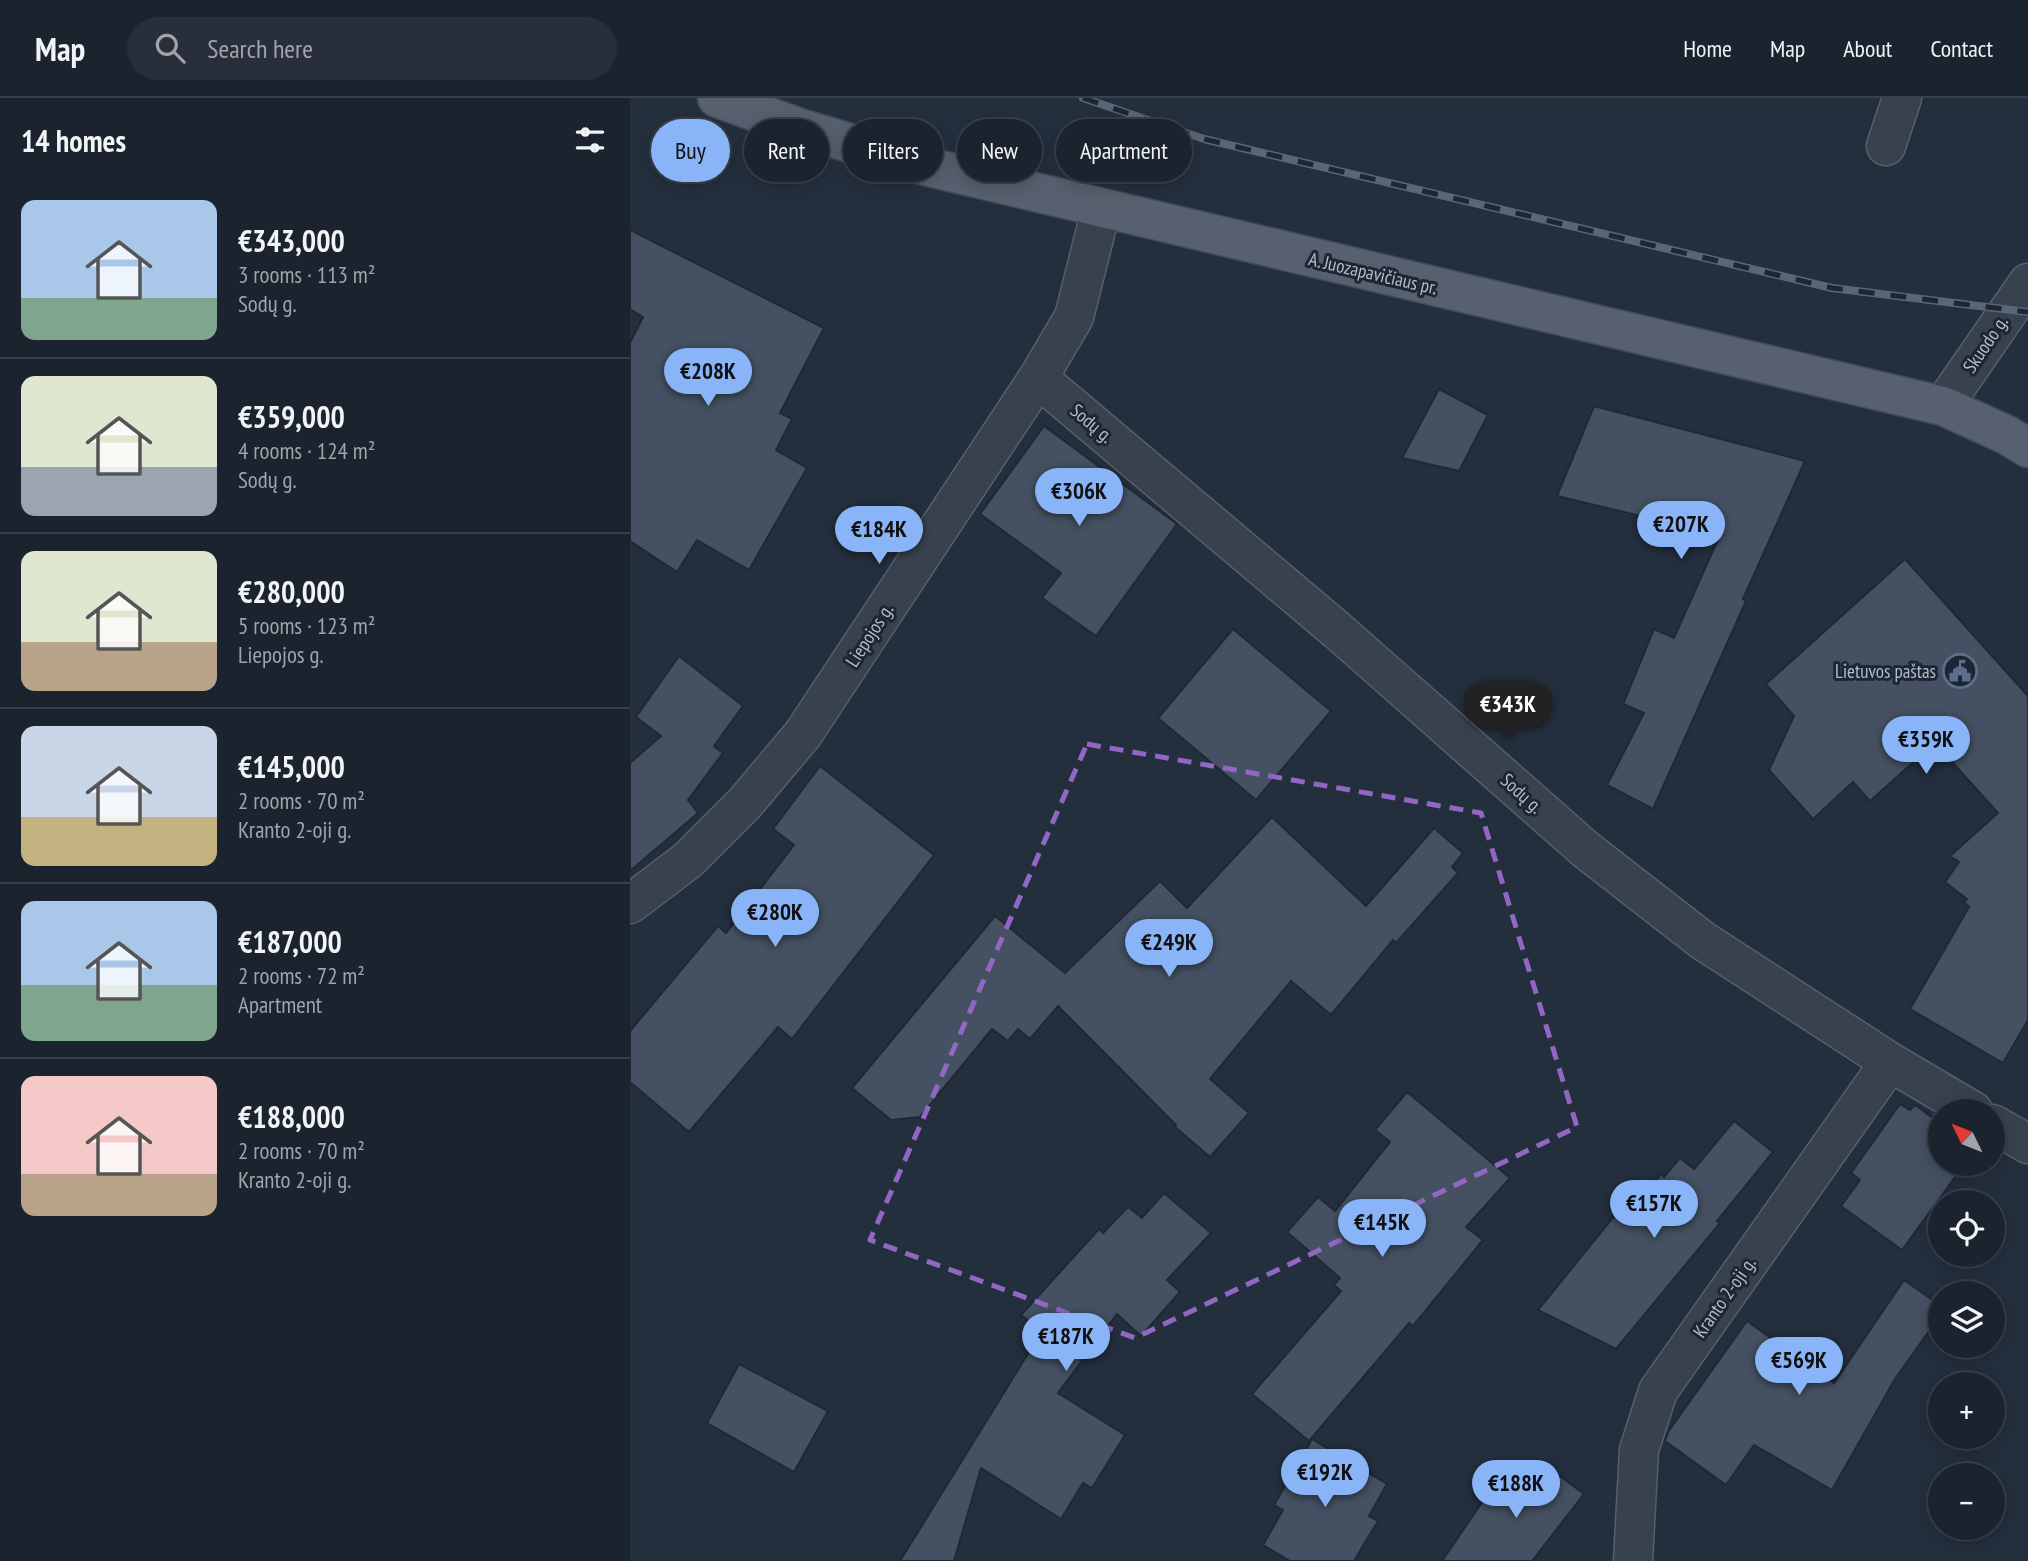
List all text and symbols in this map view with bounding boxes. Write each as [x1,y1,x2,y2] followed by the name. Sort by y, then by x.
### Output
[127,17,617,80] search box
[35,27,85,70] text: Map
[151,29,189,67] icon: search
[207,32,313,65] text: Search here
[1683,33,1732,64] text: Home
[1770,33,1805,64] text: Map
[1843,33,1892,64] text: About
[1930,33,1993,64] text: Contact
[651,119,730,182] chip: Buy
[744,119,829,182] chip: Rent
[843,119,943,182] chip: Filters
[957,119,1042,182] chip: New
[1056,119,1192,182] chip: Apartment
[21,121,126,160] text: 14 homes
[571,121,609,159] icon: filters
[238,221,345,260] text: €343,000
[77,228,161,312] icon: home
[1306,247,1440,299] street label: A. Juozapavičiaus pr.
[238,260,375,289] text: 3 rooms · 113 m²
[238,289,297,318] text: Sodų g.
[1957,311,2013,377] street label: Skuodo g.
[659,348,757,408] pin: €208K
[680,356,736,385] text: €208K
[238,397,345,436] text: €359,000
[1066,398,1118,448] street label: Sodų g.
[77,404,161,488] icon: home
[238,436,375,465] text: 4 rooms · 124 m²
[238,465,297,494] text: Sodų g.
[1030,468,1128,528] pin: €306K
[1051,476,1107,505] text: €306K
[1632,502,1730,561] pin: €207K
[830,506,928,566] pin: €184K
[1653,509,1709,538] text: €207K
[851,514,907,543] text: €184K
[238,572,345,611] text: €280,000
[77,579,161,663] icon: home
[840,599,898,671] street label: Liepojos g.
[238,611,375,640] text: 5 rooms · 123 m²
[238,640,324,669] text: Liepojos g.
[1941,652,1979,690] public building icon: Lietuvos paštas
[1835,659,1936,683] place label: Lietuvos paštas
[1459,682,1557,741] pin: €343K
[1480,689,1536,718] text: €343K
[1877,716,1975,776] pin: €359K
[1898,724,1954,753] text: €359K
[238,747,345,786] text: €145,000
[77,754,161,838] icon: home
[1496,768,1548,818] street label: Sodų g.
[238,786,365,815] text: 2 rooms · 70 m²
[238,815,351,844] text: Kranto 2-oji g.
[726,890,824,949] pin: €280K
[747,897,803,926] text: €280K
[1120,920,1218,979] pin: €249K
[238,922,342,961] text: €187,000
[1141,927,1197,956] text: €249K
[77,929,161,1013] icon: home
[238,961,365,990] text: 2 rooms · 72 m²
[238,990,322,1019] text: Apartment
[238,1097,345,1136] text: €188,000
[1928,1099,2006,1176] north arrow
[1928,1099,2005,1540] map controls
[77,1104,161,1188] icon: home
[238,1136,365,1165] text: 2 rooms · 70 m²
[238,1165,351,1194] text: Kranto 2-oji g.
[1605,1180,1703,1240] pin: €157K
[1626,1188,1682,1217] text: €157K
[1928,1190,2005,1267] button: locate
[1333,1200,1431,1259] pin: €145K
[1354,1207,1410,1236] text: €145K
[1687,1252,1761,1342] street label: Kranto 2-oji g.
[1928,1281,2005,1358] button: layers
[1017,1314,1115,1373] pin: €187K
[1038,1321,1094,1350] text: €187K
[1750,1338,1848,1397] pin: €569K
[1771,1345,1827,1374] text: €569K
[1928,1372,2005,1449] button: +
[1276,1450,1374,1509] pin: €192K
[1297,1457,1353,1486] text: €192K
[1467,1460,1565,1520] pin: €188K
[1928,1463,2005,1540] button: −
[1488,1468,1544,1497] text: €188K

